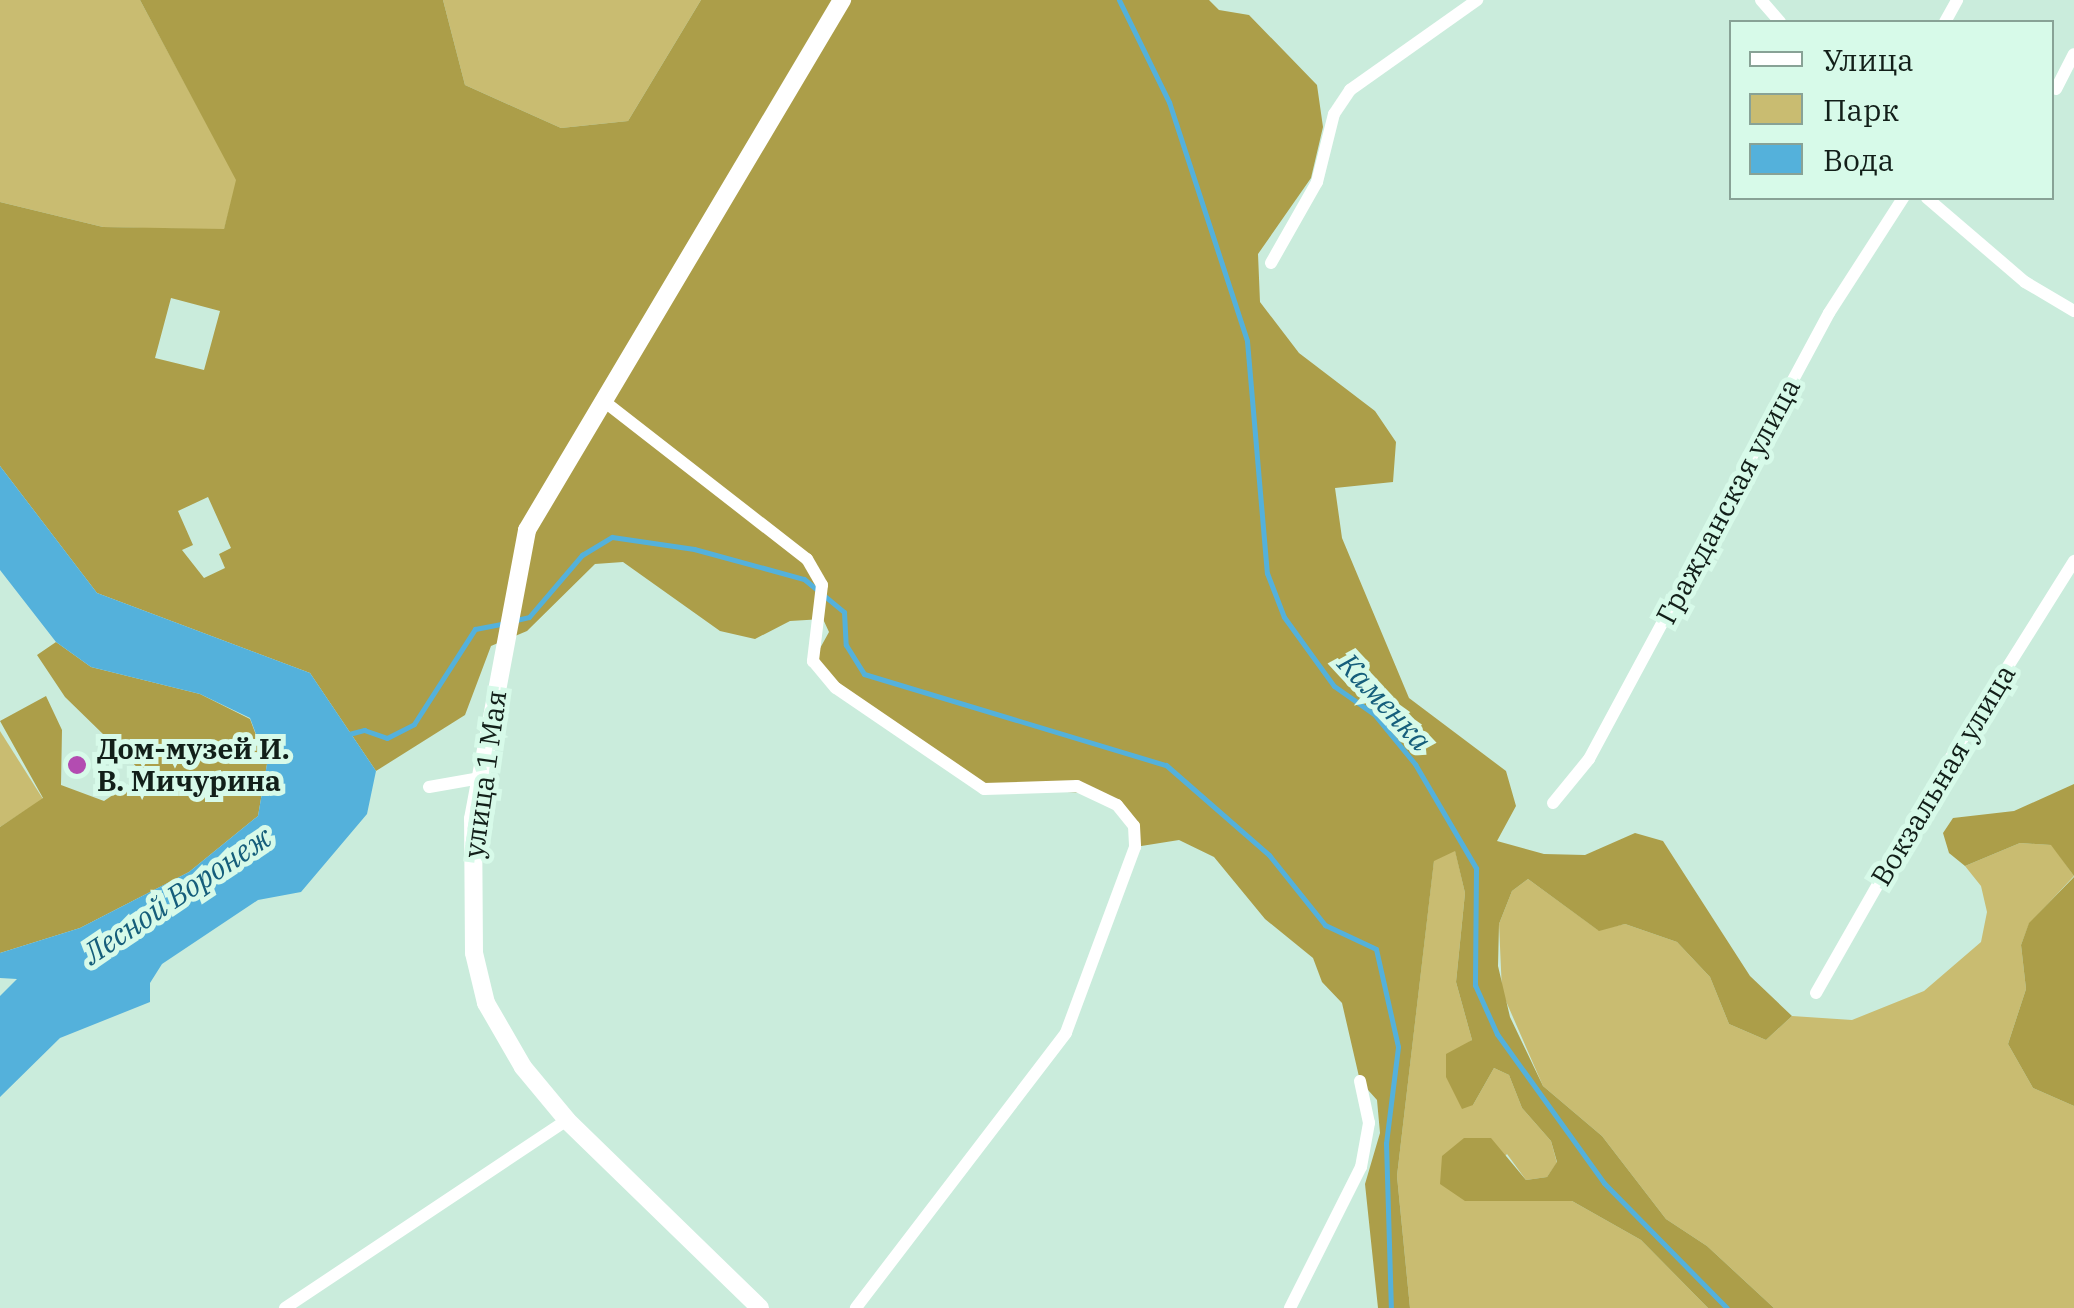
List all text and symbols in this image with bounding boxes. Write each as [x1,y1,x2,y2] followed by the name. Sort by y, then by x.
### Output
[1729,20,2054,200] legend
[1823,40,1914,79] text: Улица
[1823,90,1899,129] text: Парк
[1823,140,1894,179] text: Вода
[1649,373,1807,629] street label: Гражданская улица
[1331,646,1439,758] water label: Каменка
[1864,658,2022,892] street label: Вокзальная улица
[457,688,513,860] street label: улица 1 Мая
[97,732,290,798] place label: Дом-музей И. В. Мичурина
[66,754,88,776] marker: Дом-музей И. В. Мичурина
[76,819,278,971] water label: Лесной Воронеж

